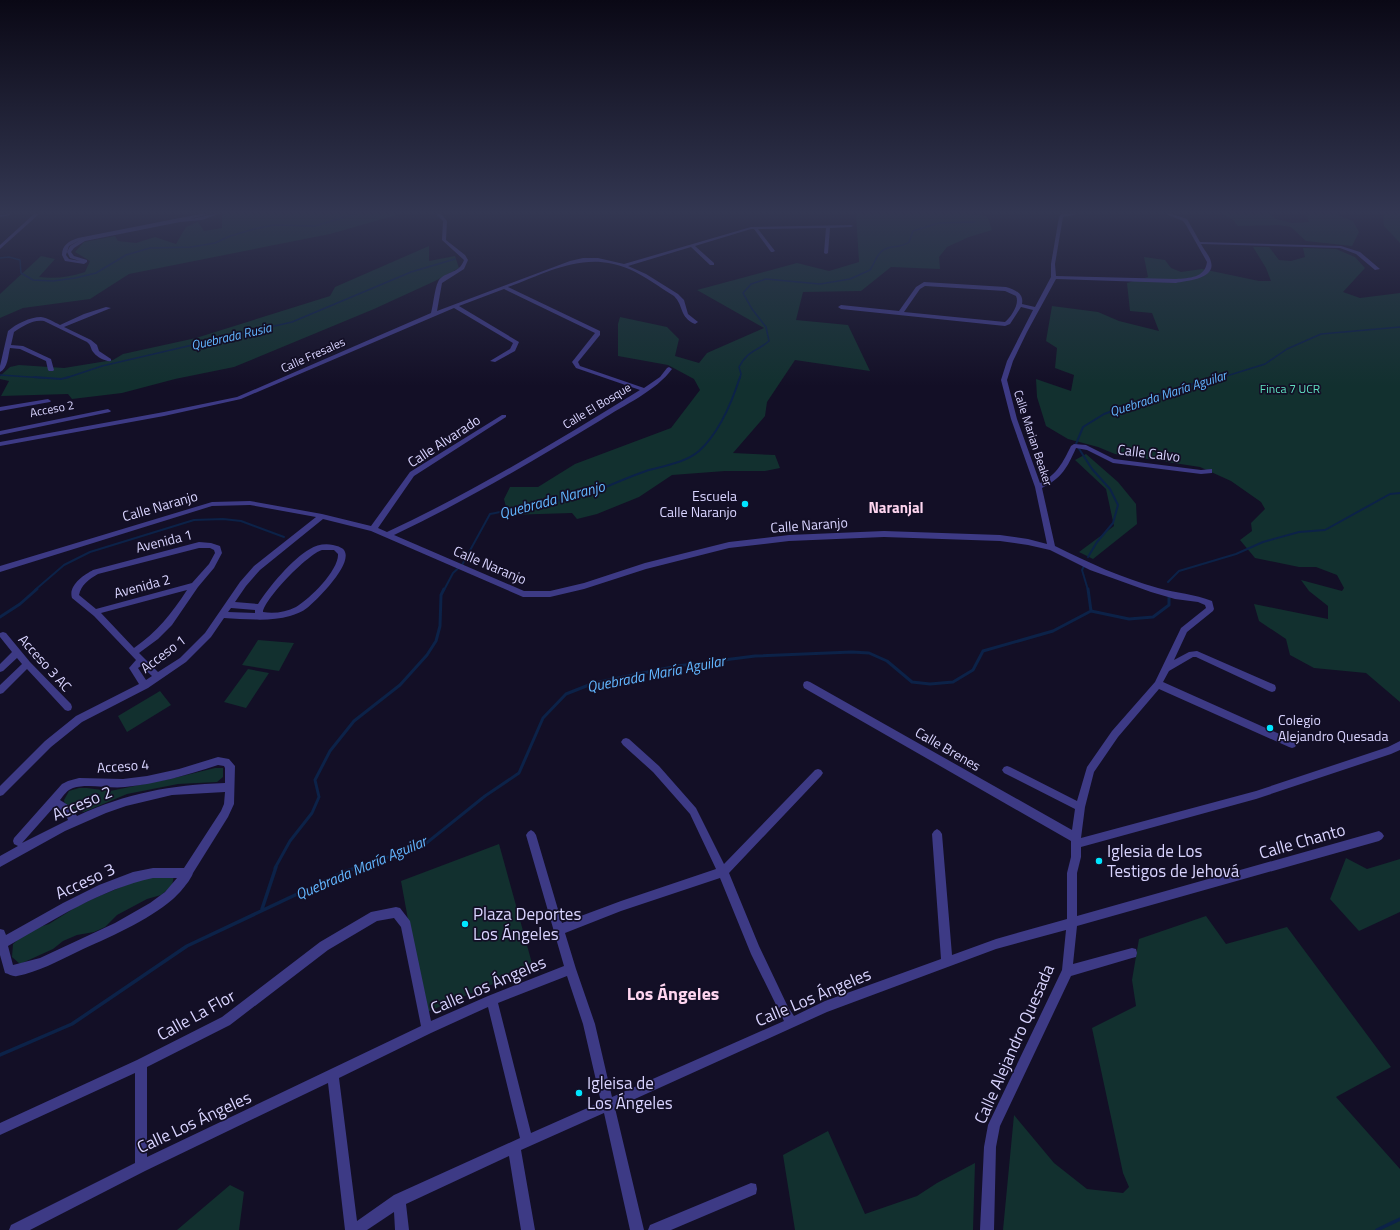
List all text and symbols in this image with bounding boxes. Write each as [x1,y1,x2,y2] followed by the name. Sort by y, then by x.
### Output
[189,317,275,355] water label: Quebrada Rusia
[277,332,349,377] street label: Calle Fresales
[1107,364,1231,421] water label: Quebrada María Aguilar
[559,378,635,434] street label: Calle El Bosque
[1260,379,1320,398] park label: Finca 7 UCR
[1009,387,1058,488] street label: Calle Marian Beaker
[28,395,76,422] street label: Acceso 2
[403,409,484,472] street label: Calle Alvarado
[1116,438,1182,467] street label: Calle Calvo
[496,474,608,525] water label: Quebrada Naranjo
[120,485,200,526] street label: Calle Naranjo
[659,485,737,522] place label: Escuela Calle Naranjo
[868,496,924,519] district label: Naranjal
[740,499,750,509] marker: Escuela Calle Naranjo
[770,511,848,538] street label: Calle Naranjo
[133,523,194,558] street label: Avenida 1
[450,540,530,589] street label: Calle Naranjo
[111,568,172,603] street label: Avenida 2
[14,629,77,696] street label: Acceso 3 AC
[136,630,190,678] street label: Acceso 1
[585,648,729,698] water label: Quebrada María Aguilar
[1278,709,1389,746] place label: Colegio Alejandro Quesada
[911,721,985,776] street label: Calle Brenes
[1265,723,1275,733] marker: Colegio Alejandro Quesada
[96,753,150,778] street label: Acceso 4
[48,779,116,827] street label: Acceso 2
[1256,816,1348,866] street label: Calle Chanto
[292,829,432,906] water label: Quebrada María Aguilar
[1107,838,1240,884] place label: Iglesia de Los Testigos de Jehová
[51,856,119,906] street label: Acceso 3
[1094,856,1104,866] marker: Iglesia de Los Testigos de Jehová
[473,901,581,947] place label: Plaza Deportes Los Ángeles
[460,919,470,929] marker: Plaza Deportes Los Ángeles
[426,949,550,1021] street label: Calle Los Ángeles
[967,960,1061,1128] street label: Calle Alejandro Quesada
[751,961,875,1033] street label: Calle Los Ángeles
[627,980,719,1007] district label: Los Ángeles
[152,983,240,1047] street label: Calle La Flor
[587,1070,673,1116] place label: Igleisa de Los Ángeles
[132,1084,256,1160] street label: Calle Los Ángeles
[574,1088,584,1098] marker: Igleisa de Los Ángeles

